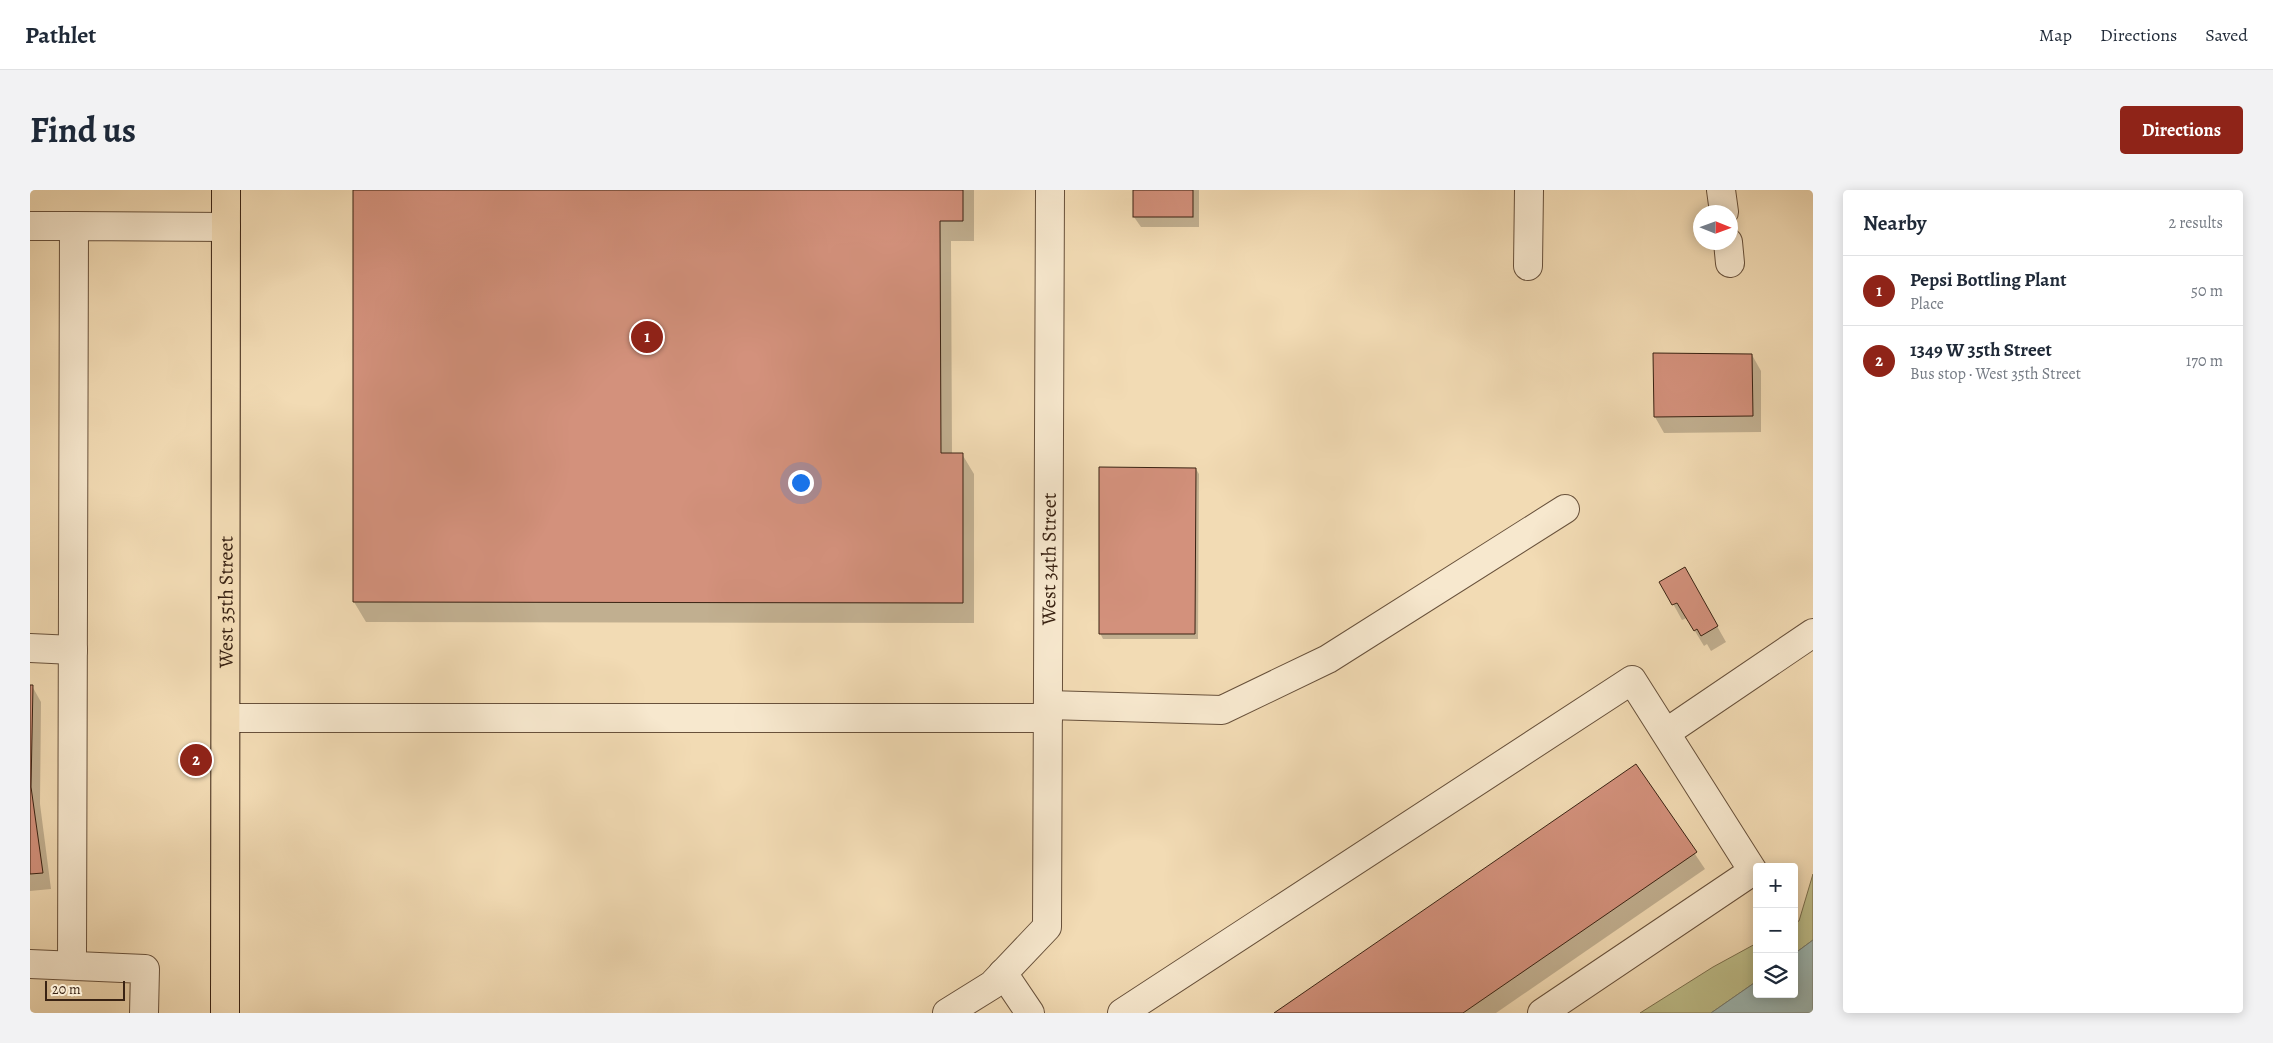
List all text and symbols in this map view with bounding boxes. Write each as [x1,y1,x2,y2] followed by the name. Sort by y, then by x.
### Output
[25,19,96,51] text: Pathlet
[2039,23,2072,47] text: Map
[2100,23,2177,47] text: Directions
[2205,23,2248,47] text: Saved
[30,106,136,154] text: Find us
[2120,106,2243,154] button: Directions
[1693,205,1738,250] north arrow
[1863,209,1926,237] text: Nearby
[2168,212,2223,234] text: 2 results
[1910,267,2066,293] text: Pepsi Bottling Plant
[1876,280,1882,302] text: 1
[2191,280,2223,302] text: 50 m
[1910,293,1944,315] text: Place
[631,318,663,356] pin: 1
[1910,337,2052,363] text: 1349 W 35th Street
[1875,350,1883,372] text: 2
[2186,350,2223,372] text: 170 m
[1910,363,2081,385] text: Bus stop · West 35th Street
[788,470,814,496] your location
[1035,492,1063,626] street label: West 34th Street
[212,536,240,669] street label: West 35th Street
[180,741,212,779] pin: 2
[1753,863,1798,998] map controls
[1753,863,1798,908] button: +
[1753,908,1798,953] button: −
[1753,953,1798,998] button: layers
[45,978,125,1001] scale bar
[52,980,81,999] text: 20 m

